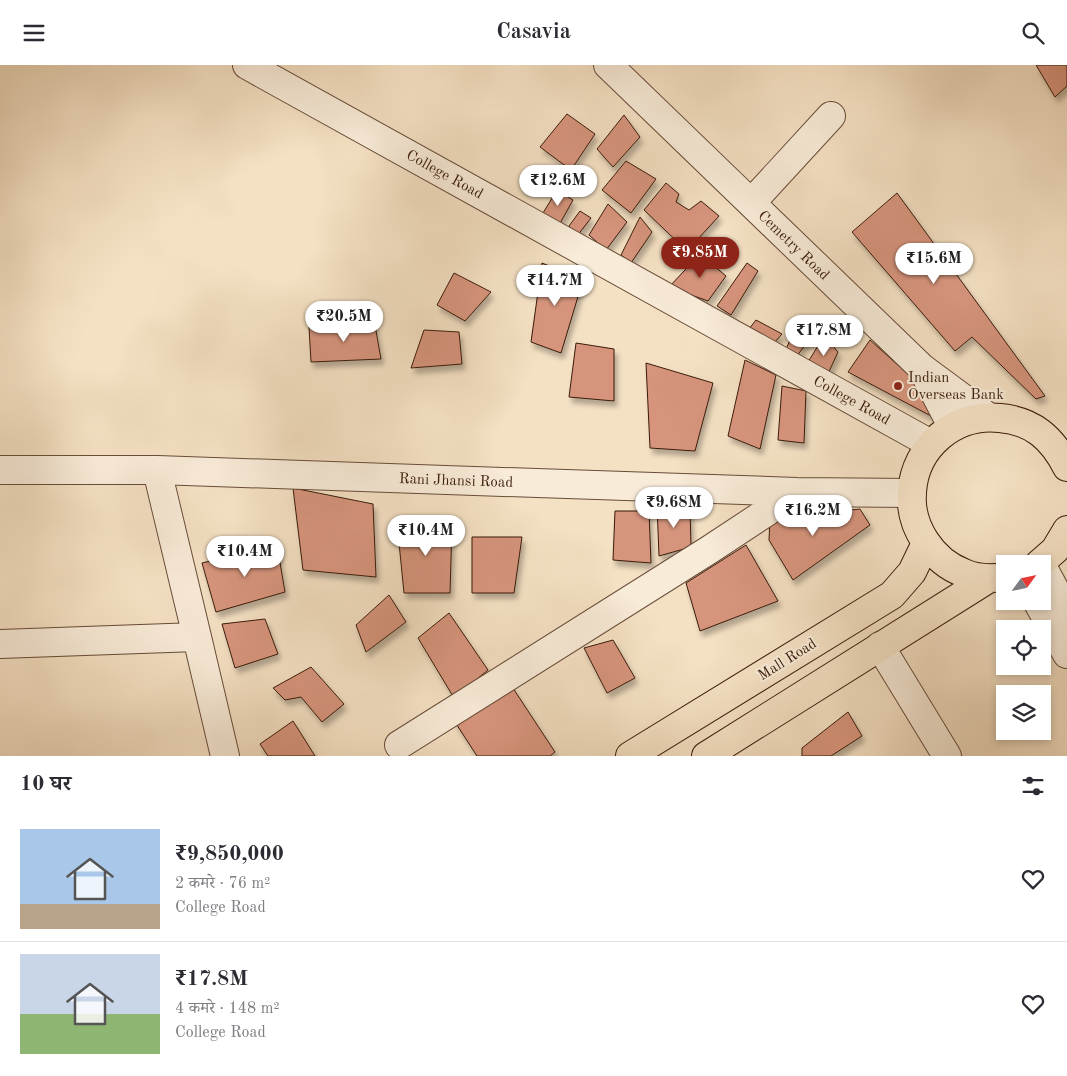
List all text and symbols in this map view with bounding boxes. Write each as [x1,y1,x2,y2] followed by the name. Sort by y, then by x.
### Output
[20,19,48,47] icon: menu
[1019,19,1047,47] icon: search
[496,21,571,43] text: Casavia
[403,148,485,203] street label: College Road
[517,165,599,207] pin: ₹12.6M
[530,173,586,189] text: ₹12.6M
[754,208,832,284] street label: Cemetry Road
[659,237,741,279] pin: ₹9.85M
[893,243,975,285] pin: ₹15.6M
[672,245,728,261] text: ₹9.85M
[906,251,962,267] text: ₹15.6M
[514,265,596,307] pin: ₹14.7M
[527,273,583,289] text: ₹14.7M
[303,301,385,343] pin: ₹20.5M
[316,309,372,325] text: ₹20.5M
[783,315,865,357] pin: ₹17.8M
[796,323,852,339] text: ₹17.8M
[908,371,1004,403] place label: Indian Overseas Bank
[810,374,892,429] street label: College Road
[892,380,904,392] marker: Indian Overseas Bank
[398,472,514,491] street label: Rani Jhansi Road
[633,487,715,529] pin: ₹9.68M
[646,495,702,511] text: ₹9.68M
[772,495,854,537] pin: ₹16.2M
[785,503,841,519] text: ₹16.2M
[385,515,467,557] pin: ₹10.4M
[398,523,454,539] text: ₹10.4M
[204,535,286,578] pin: ₹10.4M
[217,544,273,560] text: ₹10.4M
[996,555,1051,610] north arrow
[996,555,1051,740] map controls
[996,620,1051,675] button: locate
[756,636,820,684] street label: Mall Road
[996,685,1051,740] button: layers
[1019,772,1047,800] icon: filters
[20,774,71,795] text: 10 घर
[175,844,284,865] text: ₹9,850,000
[60,849,120,909] icon: home
[1019,865,1047,893] icon: heart
[175,876,270,892] text: 2 कमरे · 76 m²
[175,900,266,916] text: College Road
[175,969,248,990] text: ₹17.8M
[60,974,120,1034] icon: home
[1019,990,1047,1018] icon: heart
[175,1001,280,1017] text: 4 कमरे · 148 m²
[175,1025,266,1041] text: College Road

